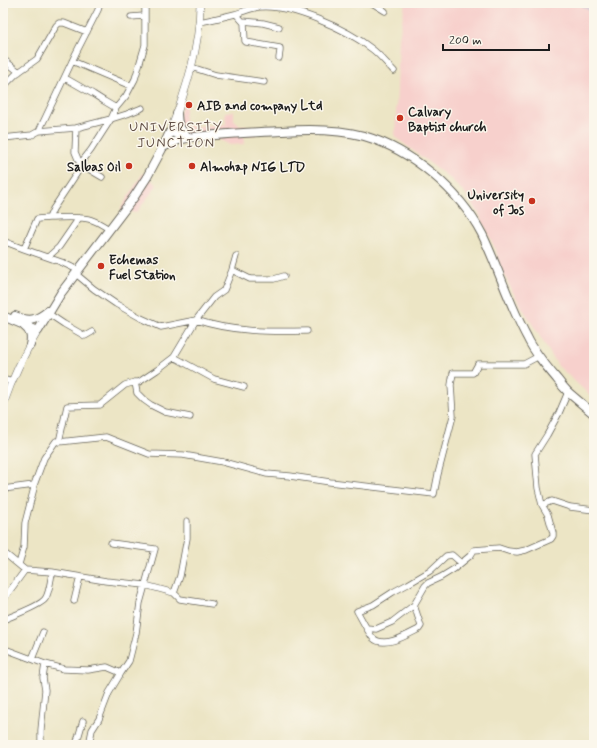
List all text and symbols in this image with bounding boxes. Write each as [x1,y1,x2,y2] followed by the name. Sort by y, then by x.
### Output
[443,26,549,52] scale bar
[449,33,482,49] text: 200 m
[197,98,323,115] place label: AIB and company Ltd
[184,100,194,110] marker: AIB and company Ltd
[408,104,487,136] place label: Calvary Baptist church
[395,113,405,123] marker: Calvary Baptist church
[129,118,223,152] district label: UNIVERSITY JUNCTION
[67,159,121,176] place label: Salbas Oil
[200,159,305,176] place label: Almohap NIG LTD
[124,161,134,171] marker: Salbas Oil
[187,161,197,171] marker: Almohap NIG LTD
[468,187,524,219] place label: University of Jos
[527,196,537,206] marker: University of Jos
[109,252,176,284] place label: Echemas Fuel Station
[96,261,106,271] marker: Echemas Fuel Station

